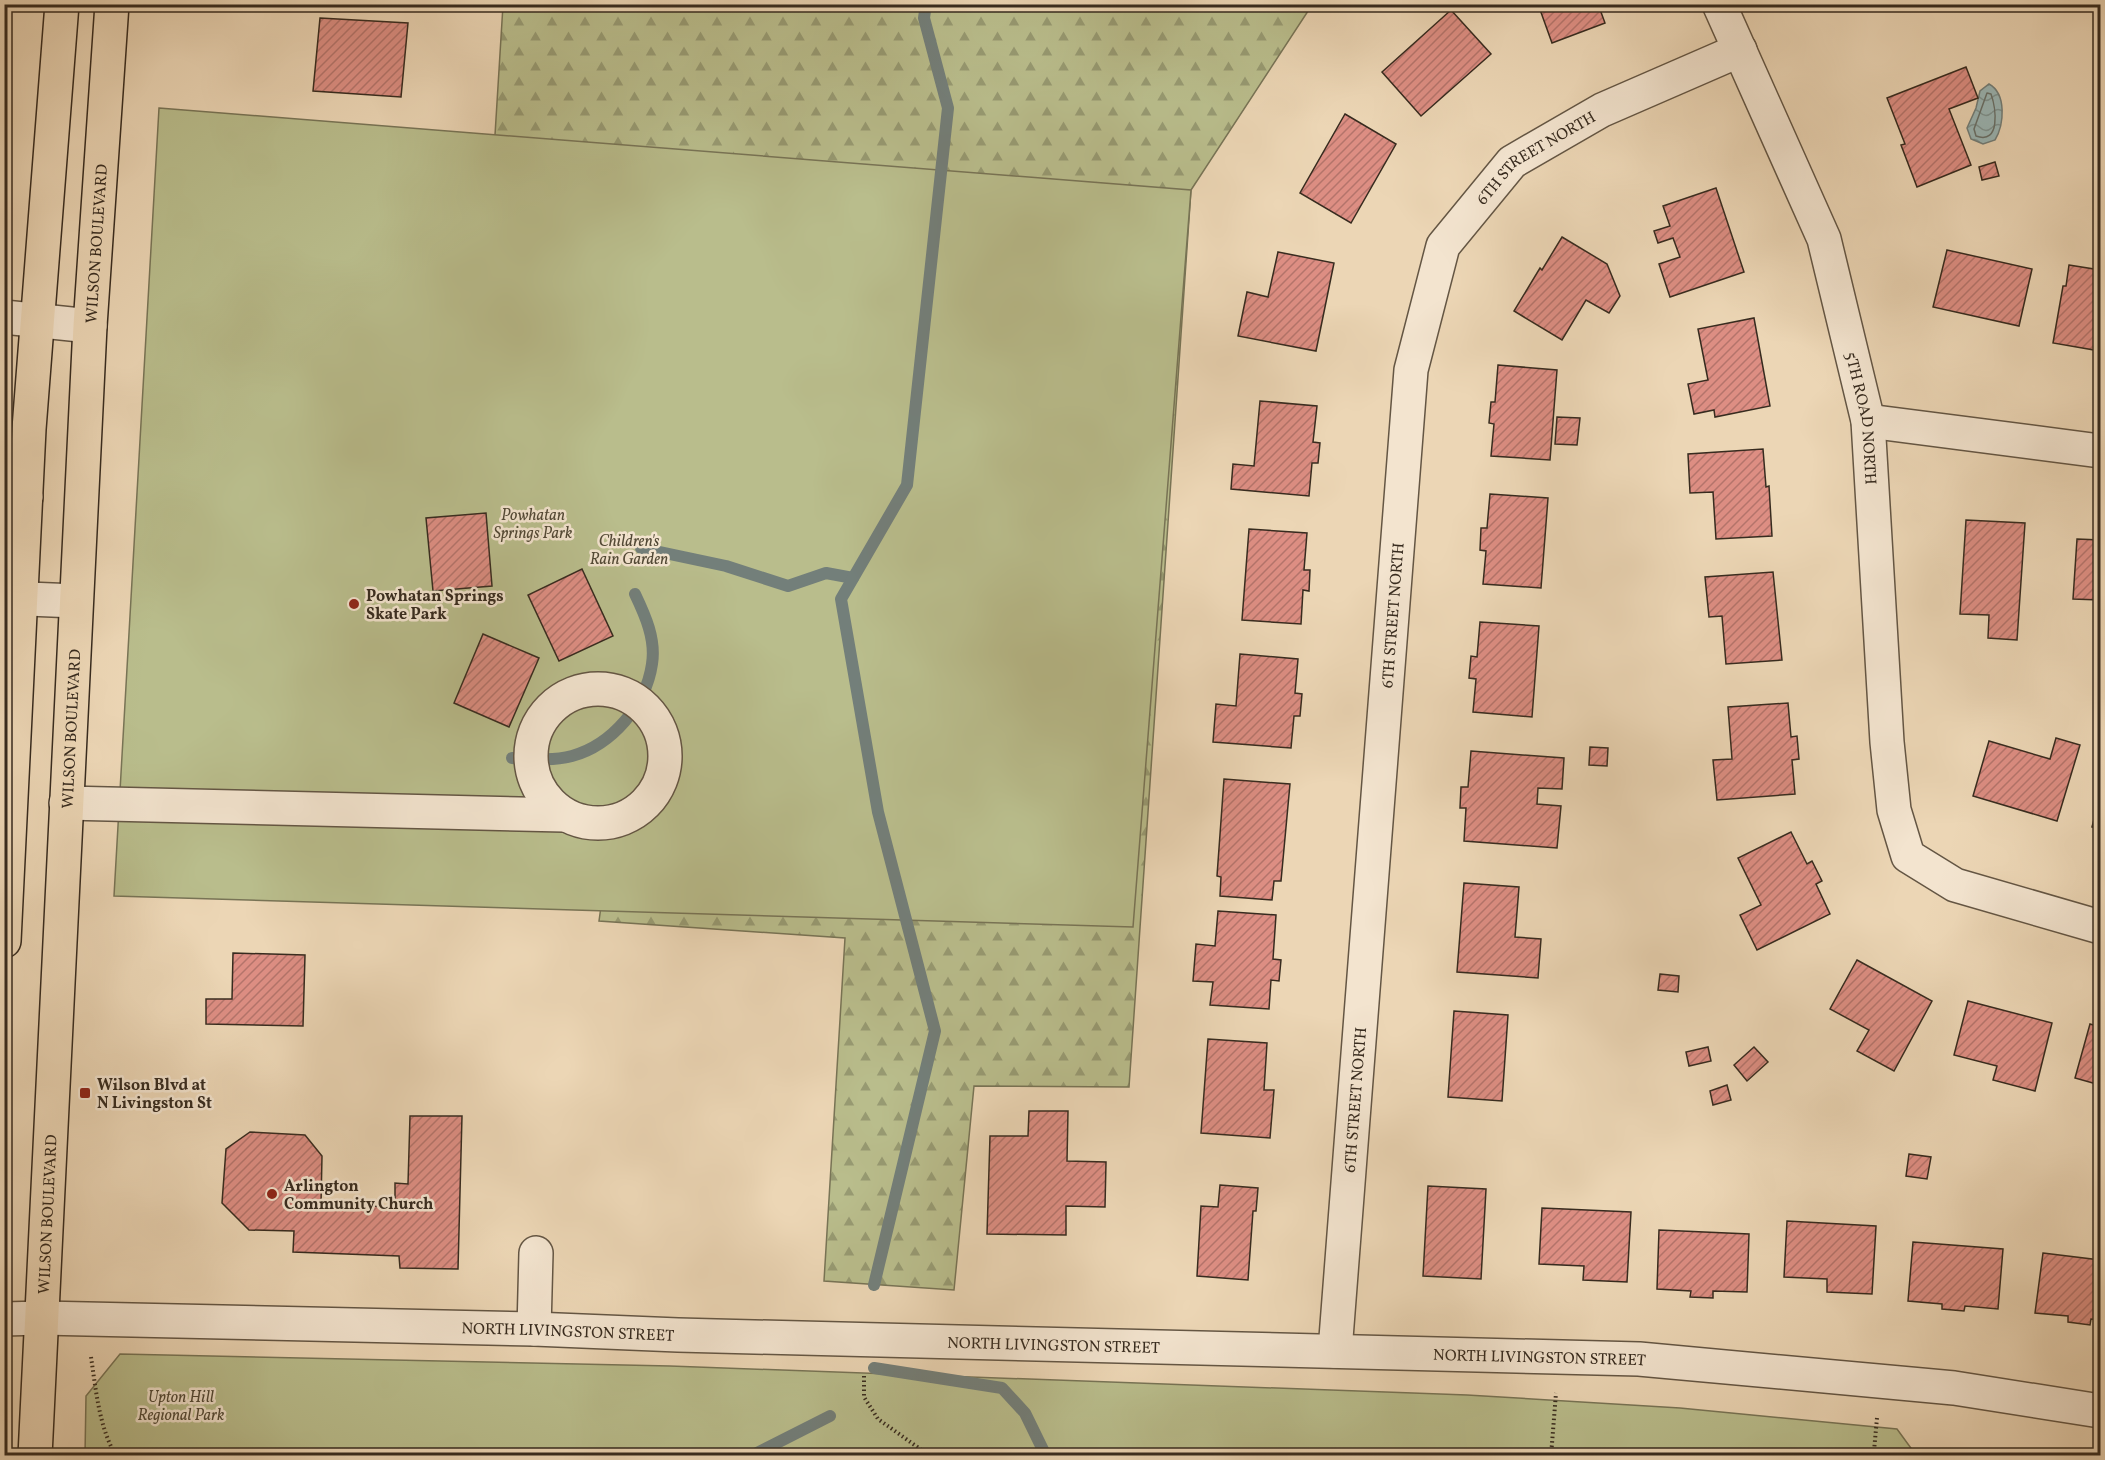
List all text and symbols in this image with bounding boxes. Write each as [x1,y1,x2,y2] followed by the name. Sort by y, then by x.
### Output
[1472,107,1600,210] street label: 6TH STREET NORTH
[81,163,114,324] street label: WILSON BOULEVARD
[1839,350,1881,485] street label: 5TH ROAD NORTH
[494,505,573,545] park label: Powhatan Springs Park
[590,531,668,571] park label: Children's Rain Garden
[1377,542,1411,689] street label: 6TH STREET NORTH
[366,586,504,626] place label: Powhatan Springs Skate Park
[347,597,361,611] marker: Powhatan Springs Skate Park
[58,648,87,809] street label: WILSON BOULEVARD
[1340,1026,1373,1173] street label: 6TH STREET NORTH
[97,1075,212,1115] place label: Wilson Blvd at N Livingston St
[78,1086,92,1100] marker: Wilson Blvd at N Livingston St
[34,1134,64,1295] street label: WILSON BOULEVARD
[284,1176,434,1216] place label: Arlington Community Church
[265,1187,279,1201] marker: Arlington Community Church
[461,1318,675,1348] street label: NORTH LIVINGSTON STREET
[947,1333,1160,1360] street label: NORTH LIVINGSTON STREET
[1433,1345,1647,1373] street label: NORTH LIVINGSTON STREET
[138,1387,225,1427] park label: Upton Hill Regional Park

